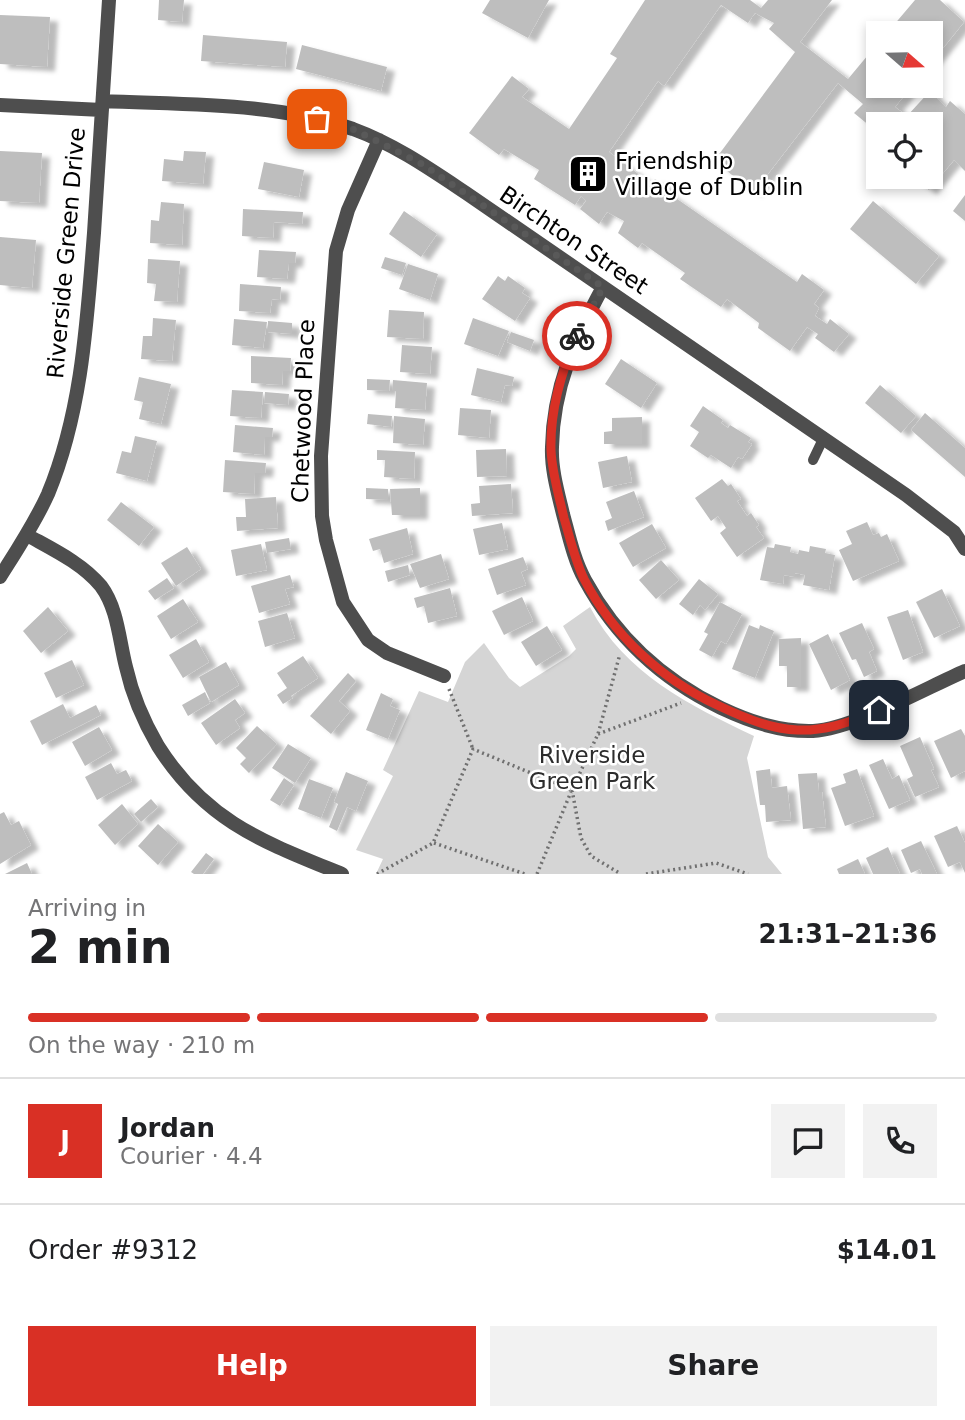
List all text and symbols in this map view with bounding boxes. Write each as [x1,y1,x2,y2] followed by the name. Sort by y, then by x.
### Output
[866,21,943,98] north arrow
[866,21,943,189] map controls
[287,89,347,149] pin
[298,100,336,138] icon: bag
[866,112,943,189] button: locate
[42,126,90,380] street label: Riverside Green Drive
[615,148,803,200] place label: Friendship Village of Dublin
[567,153,609,195] building icon: Friendship Village of Dublin
[495,181,653,299] street label: Birchton Street
[542,301,612,371] courier
[558,317,596,355] icon: bike
[287,319,319,503] street label: Chetwood Place
[849,680,909,740] pin
[860,691,898,729] icon: home
[529,742,656,794] park label: Riverside Green Park
[28,895,146,921] text: Arriving in
[758,919,937,949] text: 21:31–21:36
[28,920,172,974] text: 2 min
[28,1032,255,1058] text: On the way · 210 m
[771,1104,845,1178] button: chat
[863,1104,937,1178] button: phone
[120,1113,215,1143] text: Jordan
[60,1126,70,1156] text: J
[120,1143,263,1169] text: Courier · 4.4
[28,1235,198,1265] text: Order #9312
[837,1235,937,1265] text: $14.01
[28,1326,476,1406] button: Help
[490,1326,937,1406] button: Share

